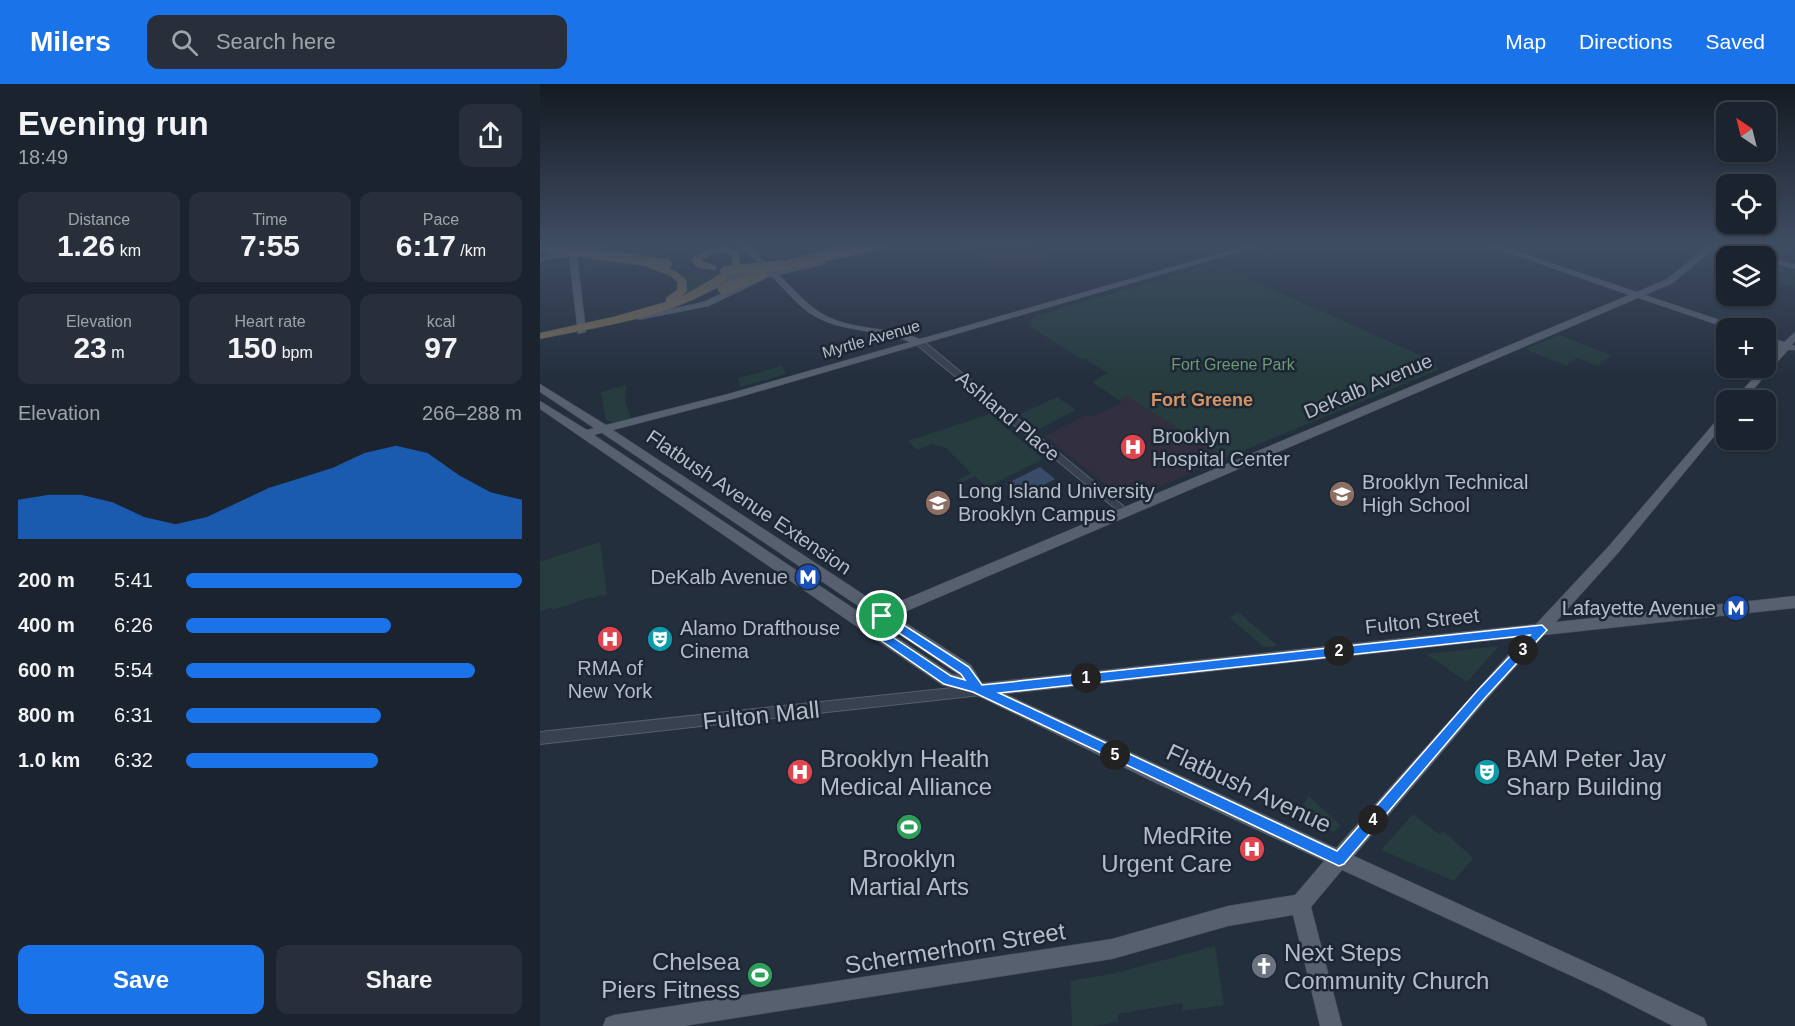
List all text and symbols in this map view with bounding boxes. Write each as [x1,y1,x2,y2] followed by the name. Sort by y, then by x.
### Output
[147,15,567,69] search box
[30,26,111,57] text: Milers
[168,26,201,59] icon: search
[216,29,336,54] text: Search here
[1505,30,1546,53] text: Map
[1579,30,1672,53] text: Directions
[1705,30,1765,53] text: Saved
[1716,102,1776,162] north arrow
[1716,102,1776,450] map controls
[459,104,522,167] button: share
[18,105,209,142] text: Evening run
[18,146,68,168] text: 18:49
[1716,174,1776,234] button: locate
[68,211,130,228] text: Distance
[253,211,287,228] text: Time
[423,211,459,228] text: Pace
[57,229,115,262] text: 1.26
[240,229,300,262] text: 7:55
[396,229,456,262] text: 6:17
[115,242,141,259] text: km
[456,242,486,259] text: /km
[1716,246,1776,306] button: layers
[66,313,132,330] text: Elevation
[234,313,306,330] text: Heart rate
[427,313,455,330] text: kcal
[820,317,922,361] street label: Myrtle Avenue
[1716,318,1776,378] button: +
[73,331,107,364] text: 23
[227,331,277,364] text: 150
[424,331,458,364] text: 97
[107,344,125,361] text: m
[277,344,313,361] text: bpm
[1300,349,1436,423] street label: DeKalb Avenue
[1171,356,1296,373] park label: Fort Greene Park
[952,366,1064,466] street label: Ashland Place
[1151,390,1253,410] district label: Fort Greene
[1716,390,1776,450] button: −
[18,402,100,424] text: Elevation
[422,402,522,424] text: 266–288 m
[643,425,855,579] street label: Flatbush Avenue Extension
[1152,425,1290,470] place label: Brooklyn Hospital Center
[1118,432,1148,462] hospital icon: Brooklyn Hospital Center
[1362,471,1528,516] place label: Brooklyn Technical High School
[1327,479,1357,509] school or university icon: Brooklyn Technical High School
[958,480,1155,525] place label: Long Island University Brooklyn Campus
[923,488,953,518] school or university icon: Long Island University Brooklyn Campus
[793,562,823,592] metro station icon: DeKalb Avenue
[650,566,788,588] place label: DeKalb Avenue
[18,569,75,591] text: 200 m
[114,569,153,591] text: 5:41
[856,590,907,641] pin
[1721,593,1751,623] metro station icon: Lafayette Avenue
[1562,597,1716,619] place label: Lafayette Avenue
[865,599,898,632] icon: arrive
[1364,604,1481,638] street label: Fulton Street
[18,614,75,636] text: 400 m
[114,614,153,636] text: 6:26
[680,617,840,662] place label: Alamo Drafthouse Cinema
[595,624,625,654] hospital icon: RMA of New York
[645,624,675,654] theatre icon: Alamo Drafthouse Cinema
[1508,635,1538,665] pin: 3
[1324,636,1354,666] pin: 2
[1519,641,1527,658] text: 3
[1335,642,1343,659] text: 2
[568,657,653,702] place label: RMA of New York
[18,659,75,681] text: 600 m
[114,659,153,681] text: 5:54
[1071,663,1101,693] pin: 1
[1082,669,1090,686] text: 1
[701,695,821,735] street label: Fulton Mall
[18,704,75,726] text: 800 m
[114,704,153,726] text: 6:31
[1162,738,1336,838] street label: Flatbush Avenue
[1100,740,1130,770] pin: 5
[820,745,992,800] place label: Brooklyn Health Medical Alliance
[1506,745,1666,800] place label: BAM Peter Jay Sharp Building
[1111,746,1119,763] text: 5
[18,749,80,771] text: 1.0 km
[114,749,153,771] text: 6:32
[785,757,815,787] hospital icon: Brooklyn Health Medical Alliance
[1472,757,1502,787] theatre icon: BAM Peter Jay Sharp Building
[1358,805,1388,835] pin: 4
[1369,811,1377,828] text: 4
[894,812,924,842] sports icon: Brooklyn Martial Arts
[1101,822,1232,877] place label: MedRite Urgent Care
[1237,834,1267,864] hospital icon: MedRite Urgent Care
[849,845,969,900] place label: Brooklyn Martial Arts
[843,917,1067,979] street label: Schermerhorn Street
[1284,939,1489,994] place label: Next Steps Community Church
[18,945,264,1014] button: Save
[276,945,522,1014] button: Share
[601,948,741,1003] place label: Chelsea Piers Fitness
[1249,951,1279,981] church icon: Next Steps Community Church
[745,960,775,990] sports icon: Chelsea Piers Fitness

